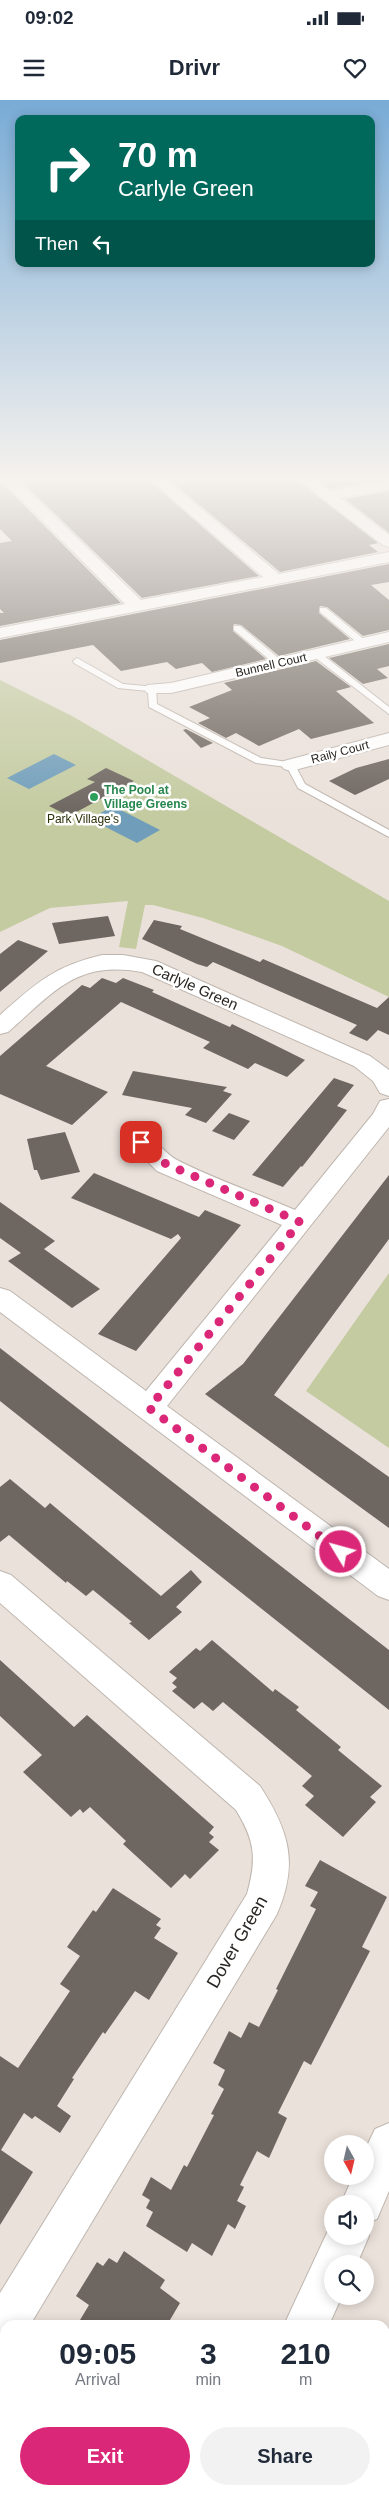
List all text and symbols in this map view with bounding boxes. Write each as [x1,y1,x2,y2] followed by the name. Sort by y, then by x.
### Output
[25,7,74,28] text: 09:02
[20,54,48,82] icon: menu
[341,54,369,82] icon: heart
[169,55,220,80] text: Drivr
[35,135,100,200] icon: right
[118,135,198,174] text: 70 m
[118,176,254,201] text: Carlyle Green
[88,230,116,258] icon: left
[35,233,78,254] text: Then
[234,650,309,680] street label: Bunnell Court
[310,737,371,766] street label: Raily Court
[104,783,187,811] place label: The Pool at Village Greens
[88,791,100,803] marker: The Pool at Village Greens
[47,812,119,826] park label: Park Village's
[149,960,241,1013] street label: Carlyle Green
[120,1121,162,1163] pin
[127,1128,155,1156] icon: arrive
[314,1525,366,1577] position arrow
[203,1892,271,1992] street label: Dover Green
[324,2135,374,2185] north arrow
[324,2135,374,2305] map controls
[324,2195,374,2245] button: sound
[324,2255,374,2305] button: search
[59,2337,136,2370] text: 09:05
[200,2337,217,2370] text: 3
[281,2337,331,2370] text: 210
[75,2371,120,2388] text: Arrival
[195,2371,221,2388] text: min
[299,2371,312,2388] text: m
[20,2427,190,2485] button: Exit
[200,2427,370,2485] button: Share

